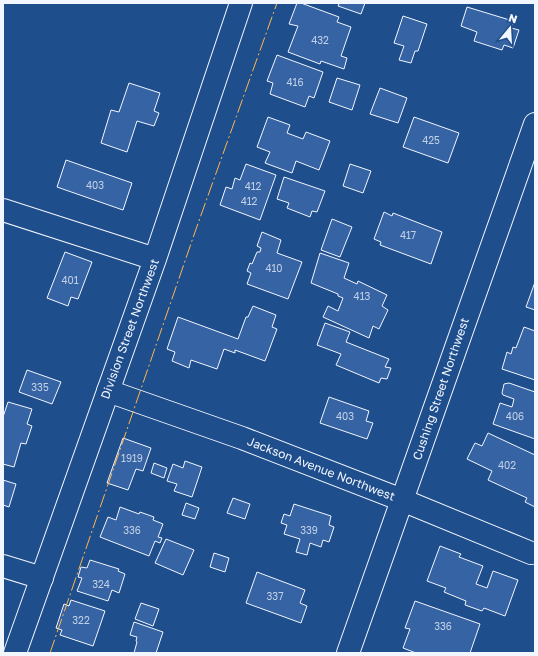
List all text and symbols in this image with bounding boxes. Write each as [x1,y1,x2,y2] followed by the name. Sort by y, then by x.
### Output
[490,8,530,48] north arrow
[507,11,519,25] text: N
[311,34,329,46] house number: 432
[287,76,304,88] house number: 416
[422,134,440,146] house number: 425
[86,179,104,191] house number: 403
[245,180,262,192] house number: 412
[241,195,258,207] house number: 412
[400,229,416,241] house number: 417
[97,256,162,401] street label: Division Street Northwest
[265,262,283,274] house number: 410
[61,274,79,286] house number: 401
[354,290,371,302] house number: 413
[409,315,472,462] street label: Cushing Street Northwest
[31,381,49,393] house number: 335
[336,410,354,422] house number: 403
[506,410,524,422] house number: 406
[245,433,397,504] street label: Jackson Avenue Northwest
[121,452,143,464] house number: 1919
[498,459,516,471] house number: 402
[123,524,141,536] house number: 336
[300,524,318,536] house number: 339
[92,578,110,590] house number: 324
[267,590,284,602] house number: 337
[72,614,90,626] house number: 322
[434,620,452,632] house number: 336

